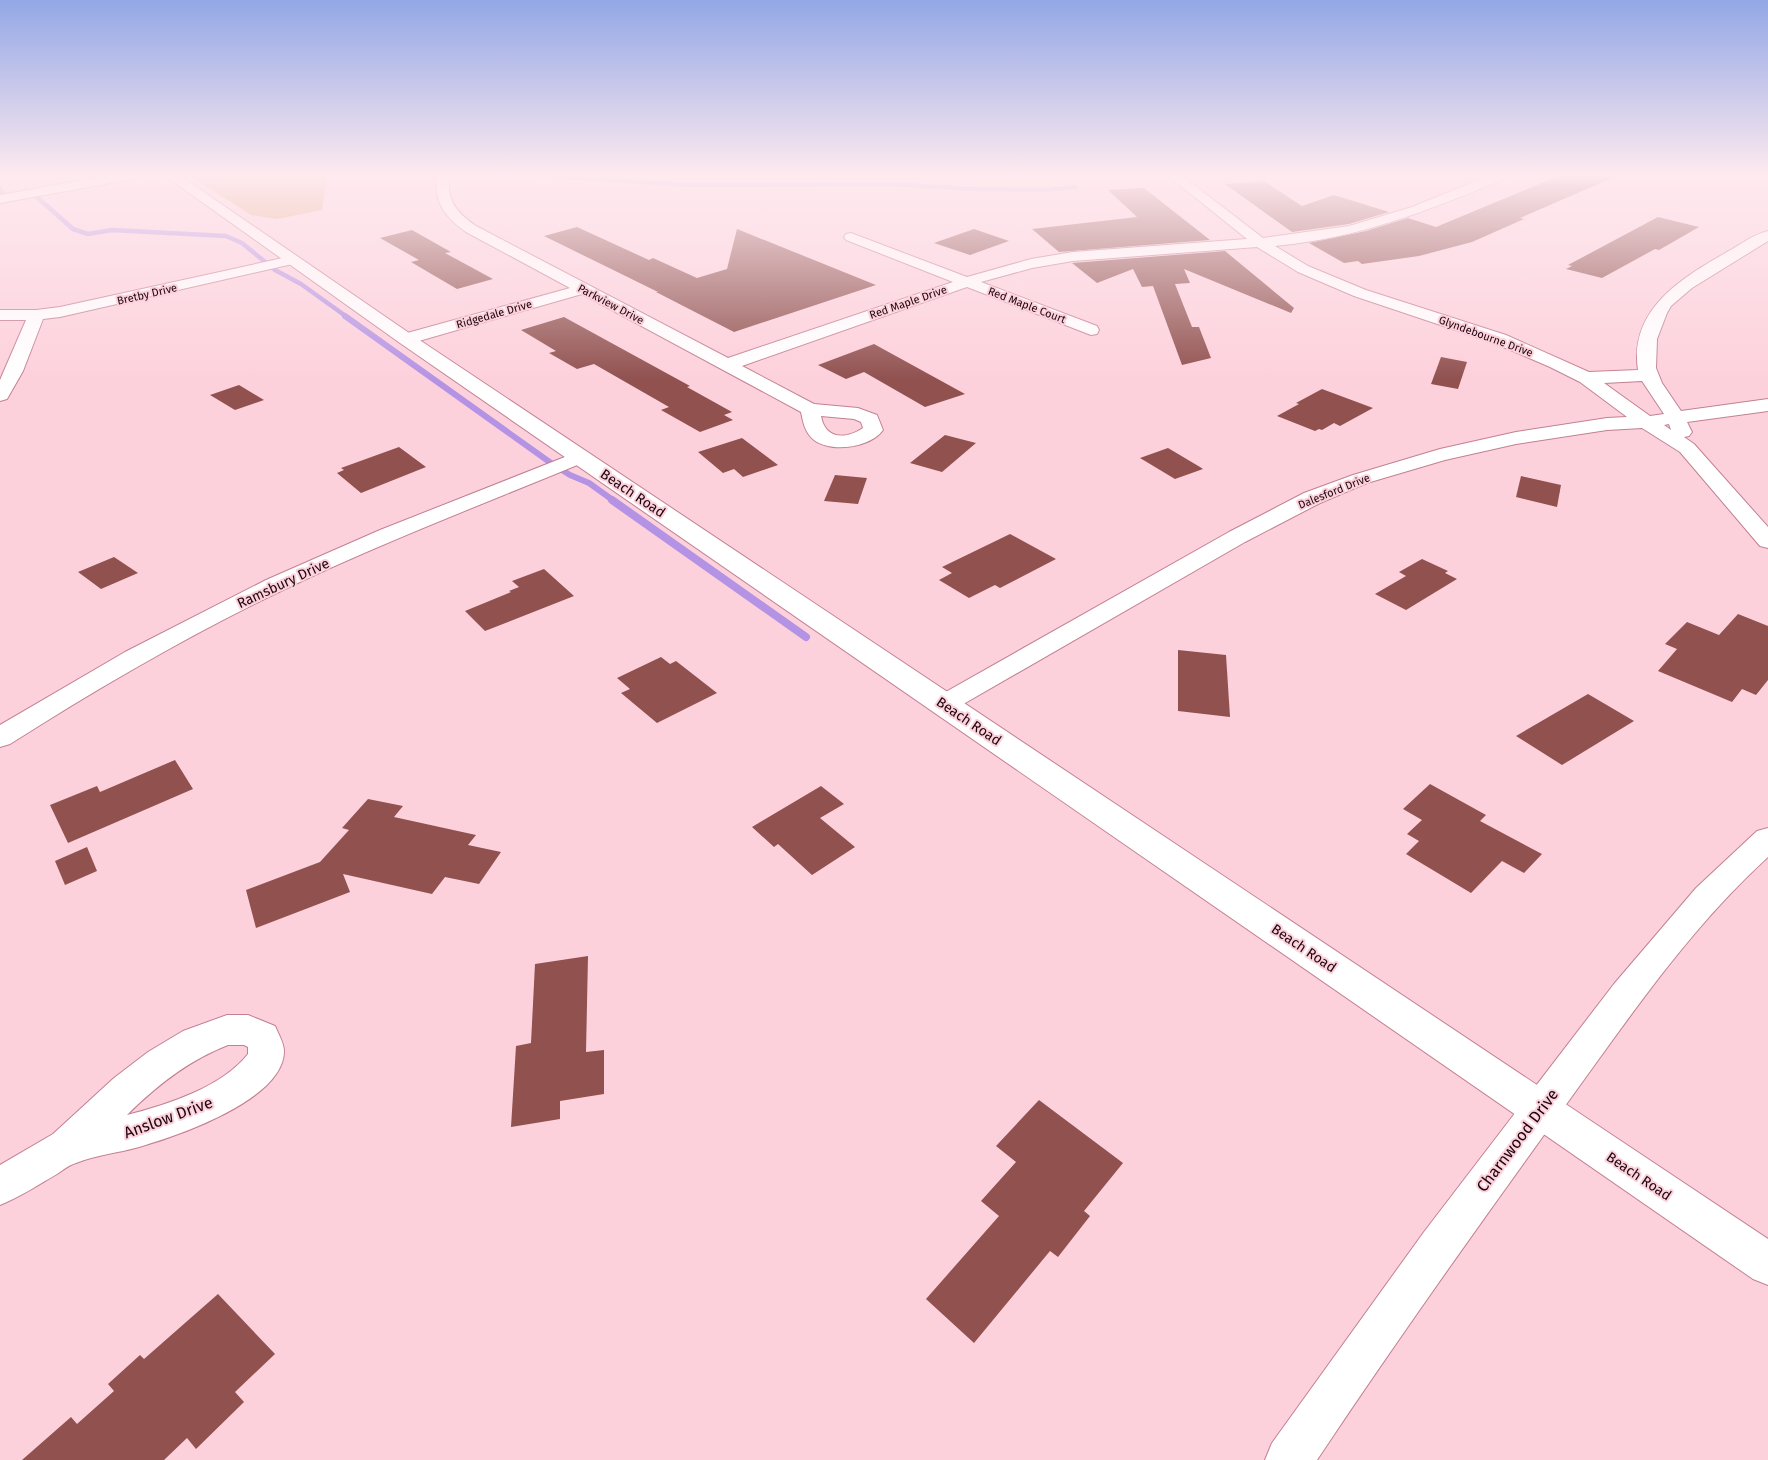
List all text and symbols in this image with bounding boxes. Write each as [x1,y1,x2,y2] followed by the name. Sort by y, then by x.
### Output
[116,281,178,308] street label: Bretby Drive
[576,282,646,327] street label: Parkview Drive
[868,283,949,322] street label: Red Maple Drive
[986,285,1068,326] street label: Red Maple Court
[455,297,534,332] street label: Ridgedale Drive
[1437,313,1535,360] street label: Glyndebourne Drive
[597,466,668,521] street label: Beach Road
[1296,471,1372,512] street label: Dalesford Drive
[234,555,332,612] street label: Ramsbury Drive
[933,694,1004,749] street label: Beach Road
[1268,921,1339,976] street label: Beach Road
[1473,1085,1562,1196] street label: Charnwood Drive
[121,1093,215,1142] street label: Anslow Drive
[1603,1149,1674,1204] street label: Beach Road

